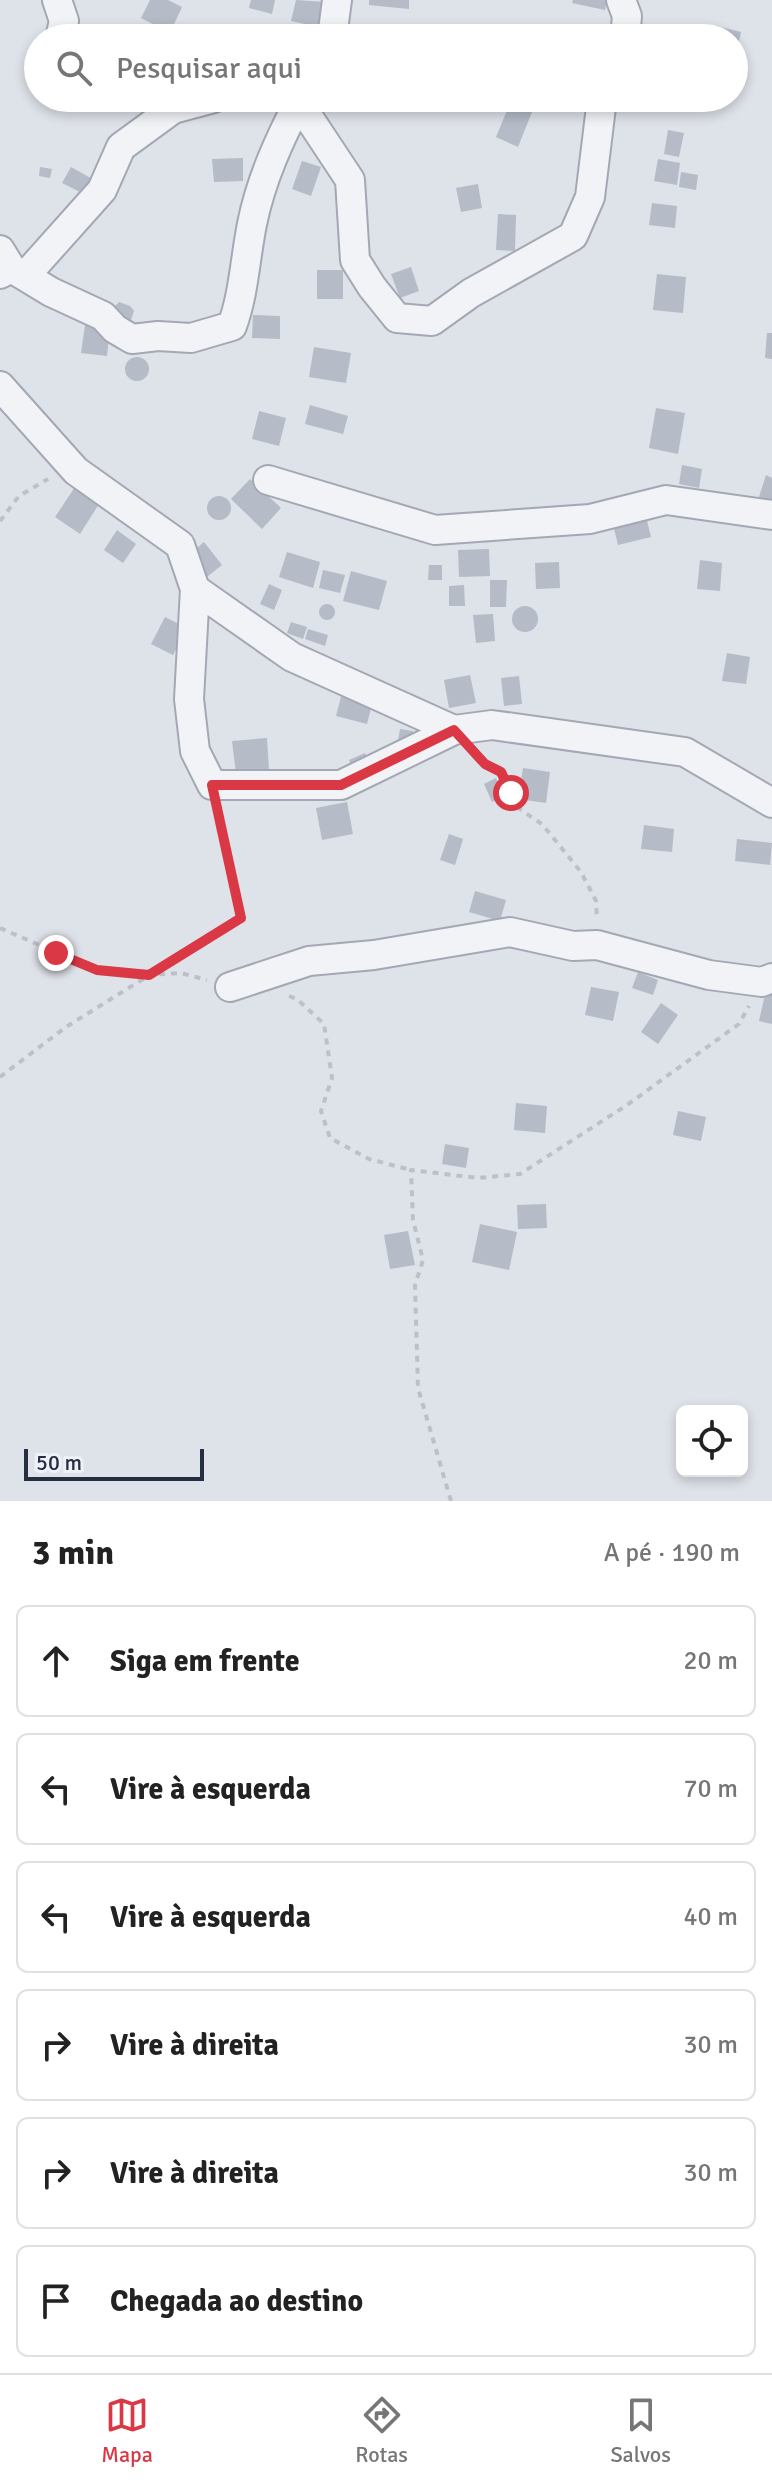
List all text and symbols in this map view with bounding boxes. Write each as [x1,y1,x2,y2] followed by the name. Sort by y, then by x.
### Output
[24,24,748,112] search box
[52,46,96,90] icon: search
[116,50,302,87] text: Pesquisar aqui
[493,775,529,811] route start
[38,935,74,971] route end
[676,1405,748,1477] map controls
[676,1405,748,1477] button: locate
[24,1445,204,1481] scale bar
[36,1449,82,1476] text: 50 m
[32,1532,114,1574] text: 3 min
[604,1537,740,1569] text: A pé · 190 m
[34,1639,78,1683] icon: ahead
[110,1643,300,1680] text: Siga em frente
[683,1645,738,1677] text: 20 m
[34,1767,78,1811] icon: left
[110,1771,311,1808] text: Vire à esquerda
[683,1773,738,1805] text: 70 m
[34,1895,78,1939] icon: left
[110,1899,311,1936] text: Vire à esquerda
[683,1901,738,1933] text: 40 m
[34,2023,78,2067] icon: right
[110,2027,279,2064] text: Vire à direita
[683,2029,738,2061] text: 30 m
[34,2151,78,2195] icon: right
[110,2155,279,2192] text: Vire à direita
[683,2157,738,2189] text: 30 m
[34,2279,78,2323] icon: arrive
[110,2283,363,2320] text: Chegada ao destino
[101,2393,153,2468] tab: Mapa
[355,2393,408,2468] tab: Rotas
[610,2393,671,2468] tab: Salvos

